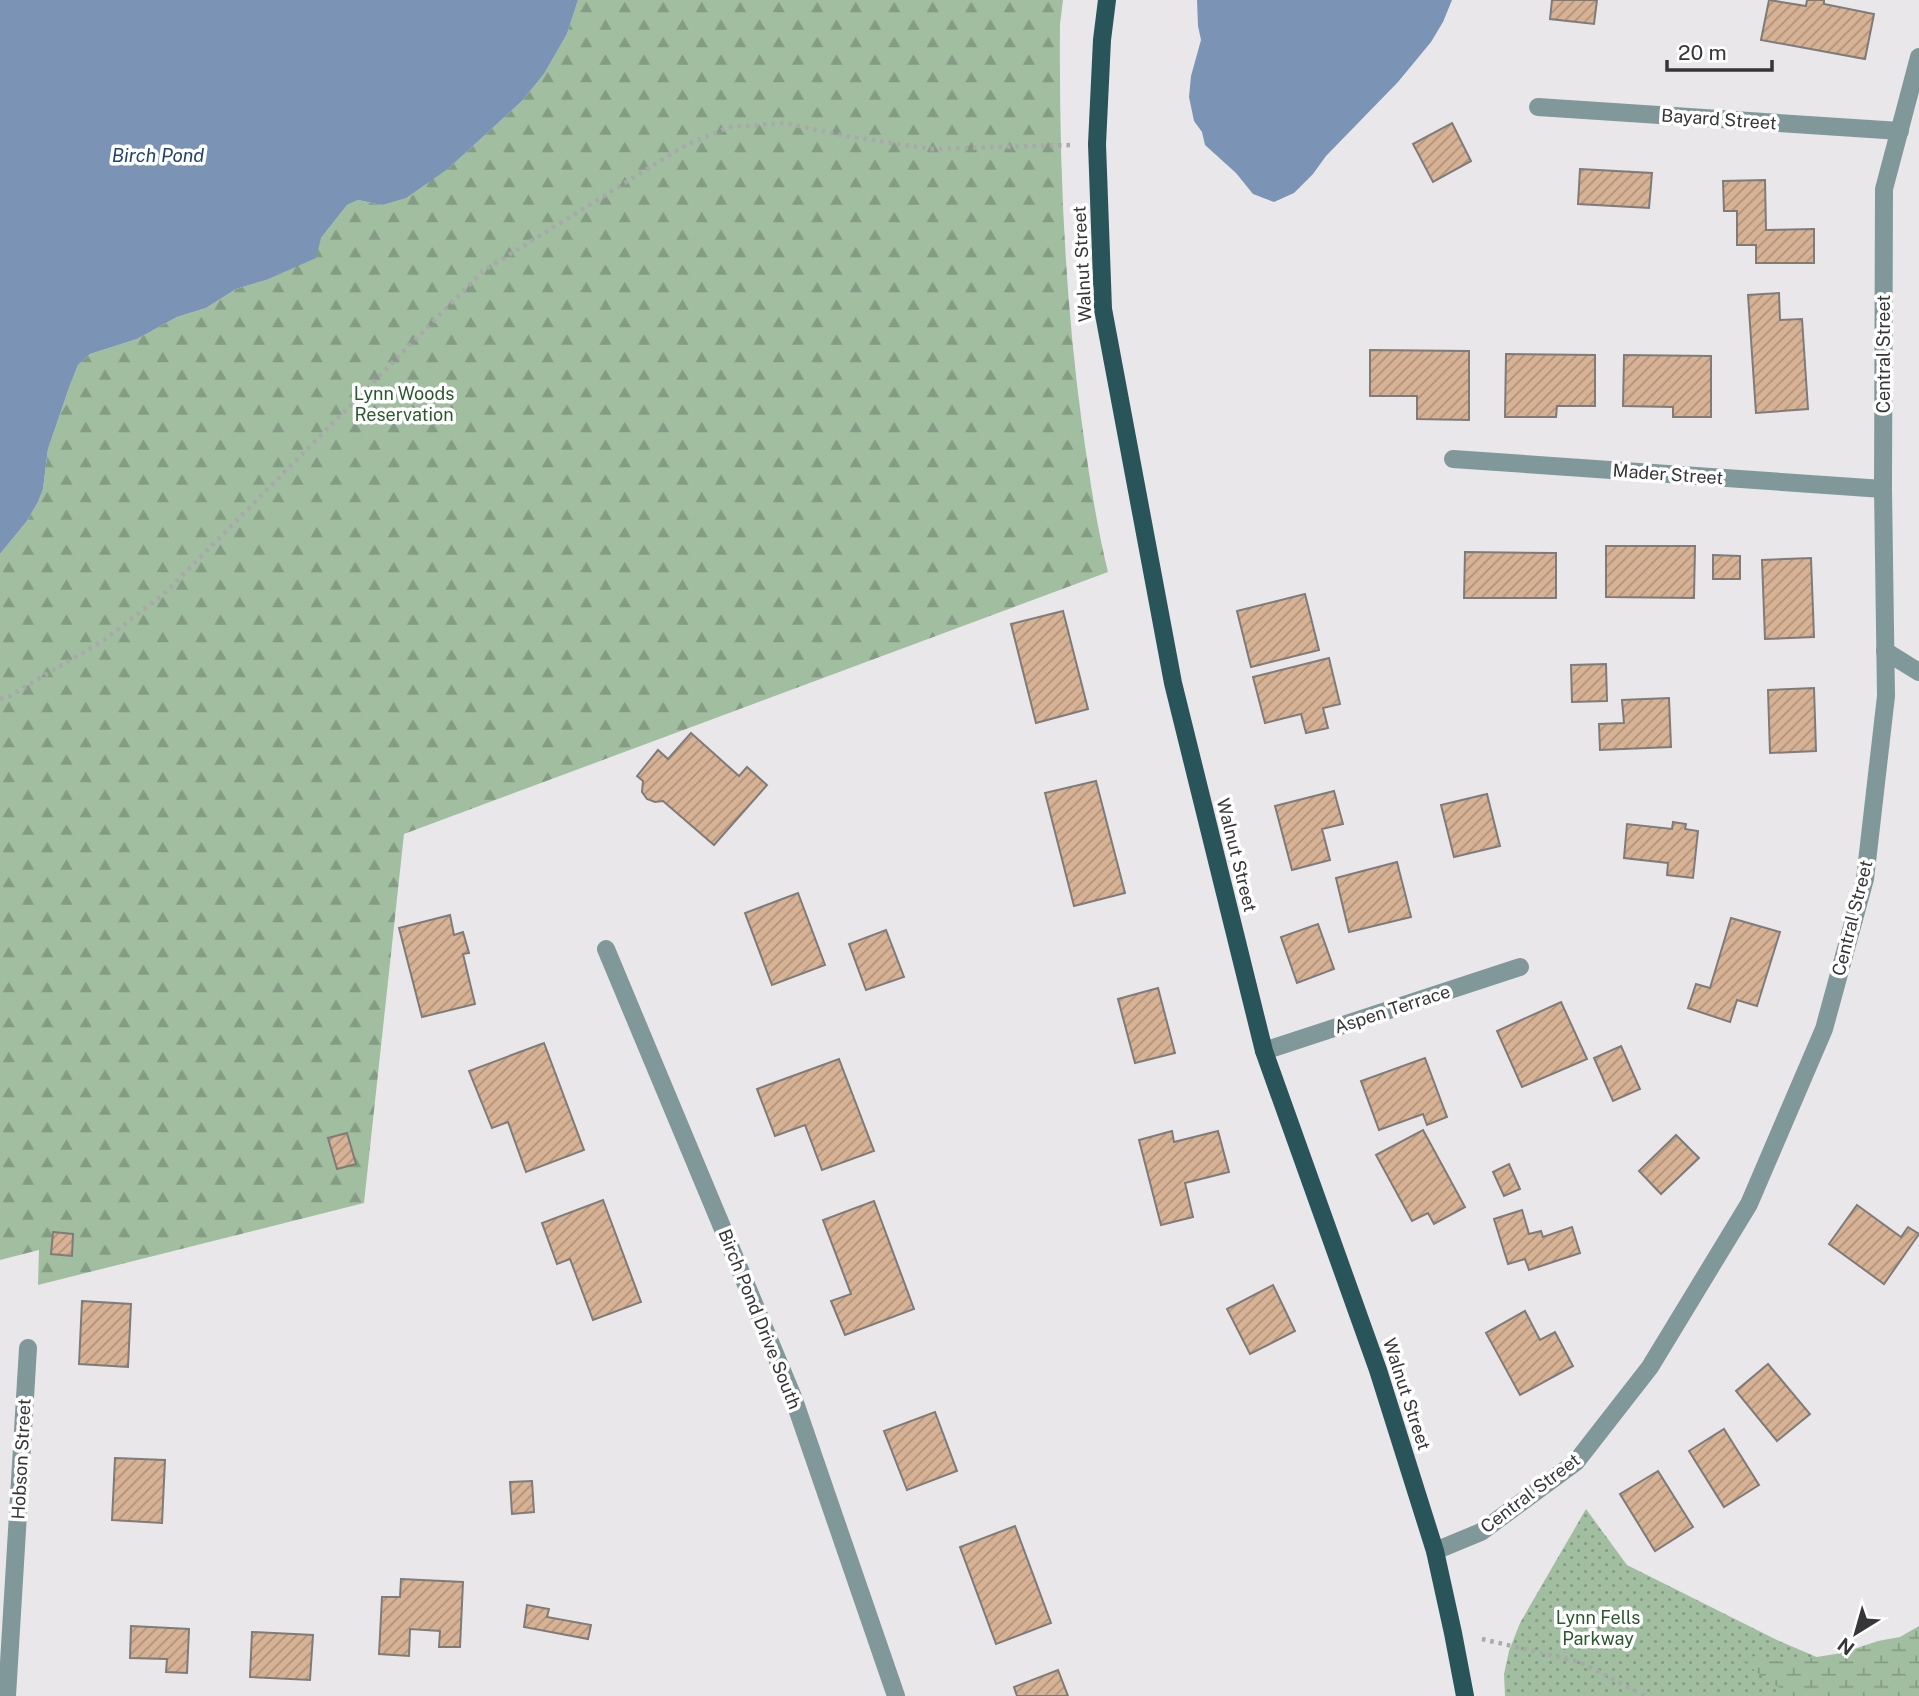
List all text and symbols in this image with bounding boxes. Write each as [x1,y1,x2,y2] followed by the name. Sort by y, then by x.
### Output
[1667,28,1772,72] scale bar
[1678,40,1727,65] text: 20 m
[1661,104,1777,134] street label: Bayard Street
[112,144,204,166] water label: Birch Pond
[1068,205,1096,323] street label: Walnut Street
[1873,295,1894,413] street label: Central Street
[354,383,454,425] park label: Lynn Woods Reservation
[1612,460,1724,488] street label: Mader Street
[1213,796,1261,914] street label: Walnut Street
[1827,858,1877,978] street label: Central Street
[1331,980,1453,1038] street label: Aspen Terrace
[714,1226,806,1412] street label: Birch Pond Drive South
[1379,1335,1435,1453] street label: Walnut Street
[7,1398,35,1520] street label: Hobson Street
[1476,1449,1584,1537] street label: Central Street
[1821,1598,1891,1668] north arrow
[1556,1607,1640,1649] park label: Lynn Fells Parkway
[1833,1633,1858,1660] text: N

